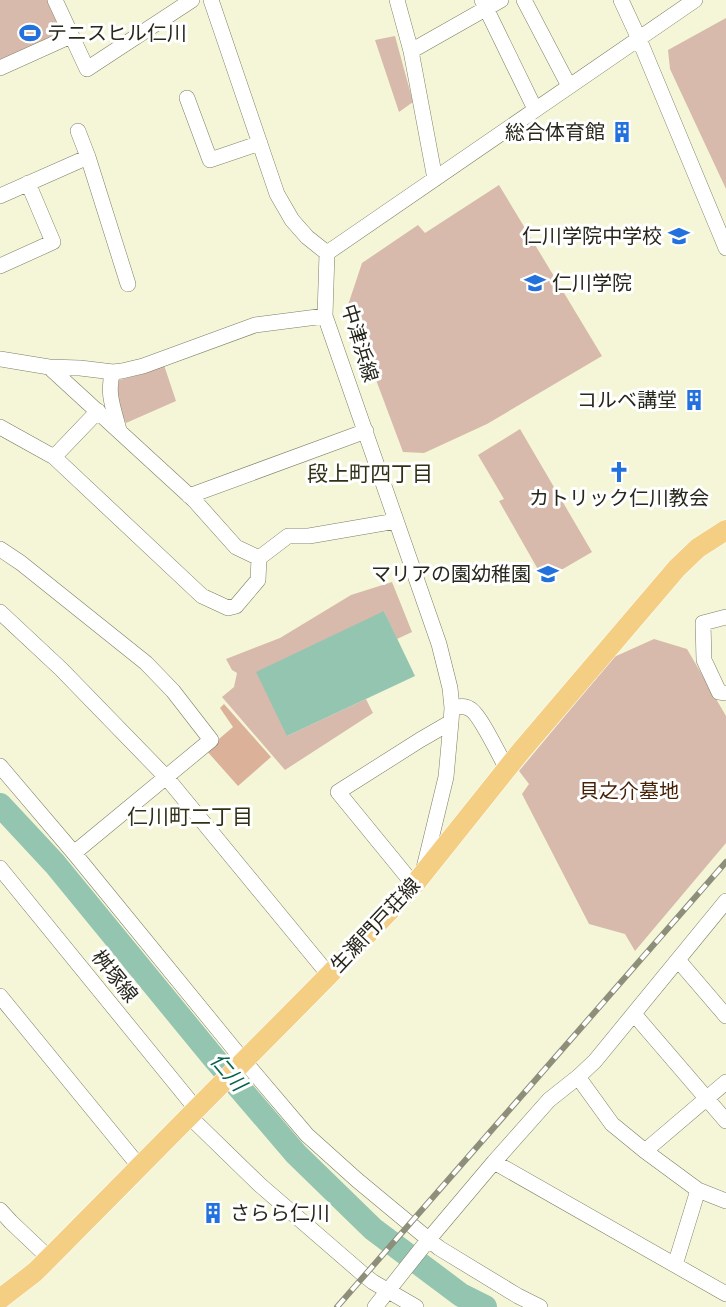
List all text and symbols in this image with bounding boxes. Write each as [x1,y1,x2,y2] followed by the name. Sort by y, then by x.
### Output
[47,20,187,45] place label: テニスヒル仁川
[18,21,42,45] sports icon: テニスヒル仁川
[505,119,605,144] place label: 総合体育館
[610,120,634,144] building icon: 総合体育館
[522,223,662,248] place label: 仁川学院中学校
[667,224,691,248] school or university icon: 仁川学院中学校
[552,270,632,295] place label: 仁川学院
[523,271,547,295] school or university icon: 仁川学院
[337,301,384,385] street label: 中津浜線
[577,387,677,412] place label: コルベ講堂
[682,388,706,412] building icon: コルベ講堂
[307,460,433,486] district label: 段上町四丁目
[607,460,631,484] church icon: カトリック仁川教会
[529,485,709,510] place label: カトリック仁川教会
[371,561,531,586] place label: マリアの園幼稚園
[536,562,560,586] school or university icon: マリアの園幼稚園
[579,778,679,803] park label: 貝之介墓地
[127,803,253,829] district label: 仁川町二丁目
[325,872,425,977] street label: 生瀬門戸荘線
[87,945,144,1007] street label: 桝塚線
[205,1047,254,1097] water label: 仁川
[230,1200,330,1225] place label: さらら仁川
[201,1201,225,1225] building icon: さらら仁川

